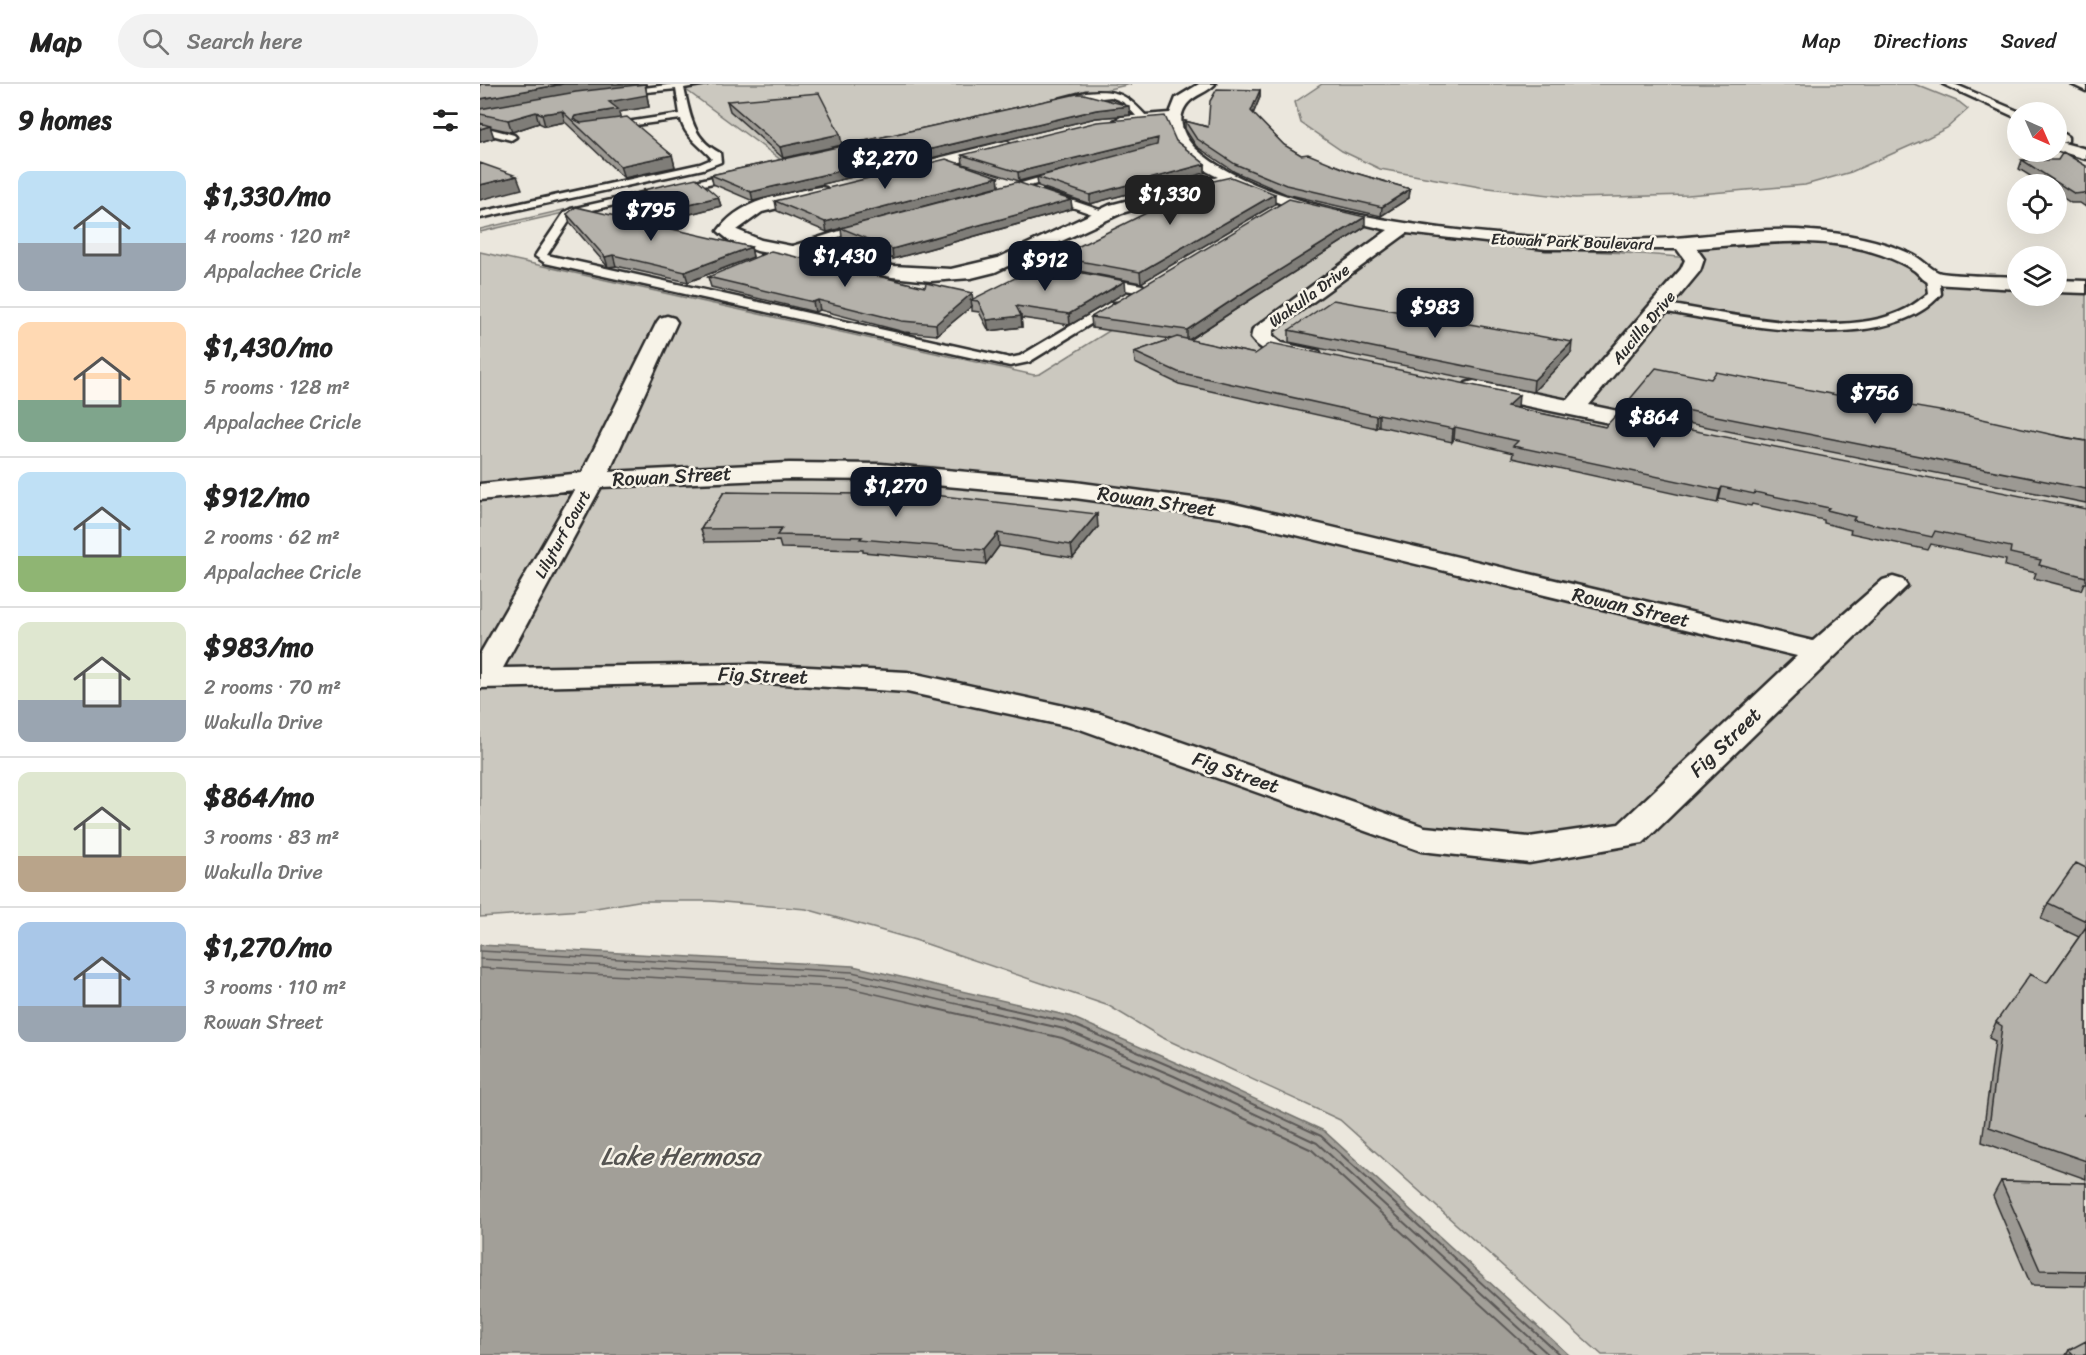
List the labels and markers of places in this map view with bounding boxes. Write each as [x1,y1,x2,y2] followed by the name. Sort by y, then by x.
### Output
[836,139,934,190] pin: $2,270
[1121,175,1219,226] pin: $1,330
[615,191,687,242] pin: $795
[796,237,894,288] pin: $1,430
[1009,241,1081,292] pin: $912
[1399,288,1471,339] pin: $983
[1839,374,1911,425] pin: $756
[1618,398,1690,449] pin: $864
[847,467,945,518] pin: $1,270

